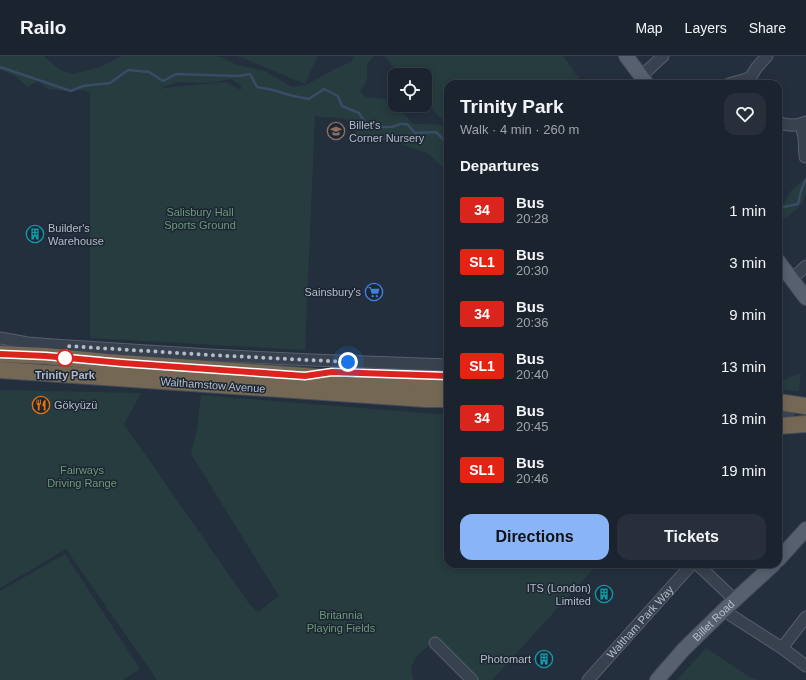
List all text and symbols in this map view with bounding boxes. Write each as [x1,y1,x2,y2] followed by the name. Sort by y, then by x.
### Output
[20,17,66,38] text: Railo
[635,20,663,36] text: Map
[685,20,727,36] text: Layers
[749,20,786,36] text: Share
[388,68,432,112] map controls
[388,68,432,112] button: locate
[724,93,766,135] button: heart
[460,96,564,117] text: Trinity Park
[349,119,425,144] place label: Billet's Corner Nursery
[326,121,346,141] school or university icon: Billet's Corner Nursery
[460,122,579,137] text: Walk · 4 min · 260 m
[460,157,539,174] text: Departures
[516,194,544,211] text: Bus
[474,202,490,218] text: 34
[729,202,766,219] text: 1 min
[164,206,236,231] park label: Salisbury Hall Sports Ground
[516,211,549,226] text: 20:28
[48,222,104,247] place label: Builder's Warehouse
[25,224,45,244] building icon: Builder's Warehouse
[516,246,544,263] text: Bus
[469,254,495,270] text: SL1
[729,254,766,271] text: 3 min
[516,263,549,278] text: 20:30
[364,282,384,302] supermarket icon: Sainsbury's
[304,286,361,298] place label: Sainsbury's
[516,298,544,315] text: Bus
[474,306,490,322] text: 34
[729,306,766,323] text: 9 min
[516,315,549,330] text: 20:36
[56,349,74,367] marker: Trinity Park
[516,350,544,367] text: Bus
[338,352,358,372] your location
[469,358,495,374] text: SL1
[721,358,766,375] text: 13 min
[516,367,549,382] text: 20:40
[35,369,96,381] place label: Trinity Park
[160,375,266,395] street label: Walthamstow Avenue
[31,395,51,415] restaurant icon: Gökyüzü
[54,399,97,411] place label: Gökyüzü
[516,402,544,419] text: Bus
[474,410,490,426] text: 34
[721,410,766,427] text: 18 min
[516,419,549,434] text: 20:45
[516,454,544,471] text: Bus
[469,462,495,478] text: SL1
[721,462,766,479] text: 19 min
[47,464,117,489] park label: Fairways Driving Range
[516,471,549,486] text: 20:46
[460,514,609,560] button: Directions
[617,514,766,560] button: Tickets
[527,582,591,607] place label: ITS (London) Limited
[604,583,676,661] street label: Waltham Park Way
[594,584,614,604] building icon: ITS (London) Limited
[690,598,737,643] street label: Billet Road
[307,609,376,634] park label: Britannia Playing Fields
[534,649,554,669] building icon: Photomart
[480,653,531,665] place label: Photomart

